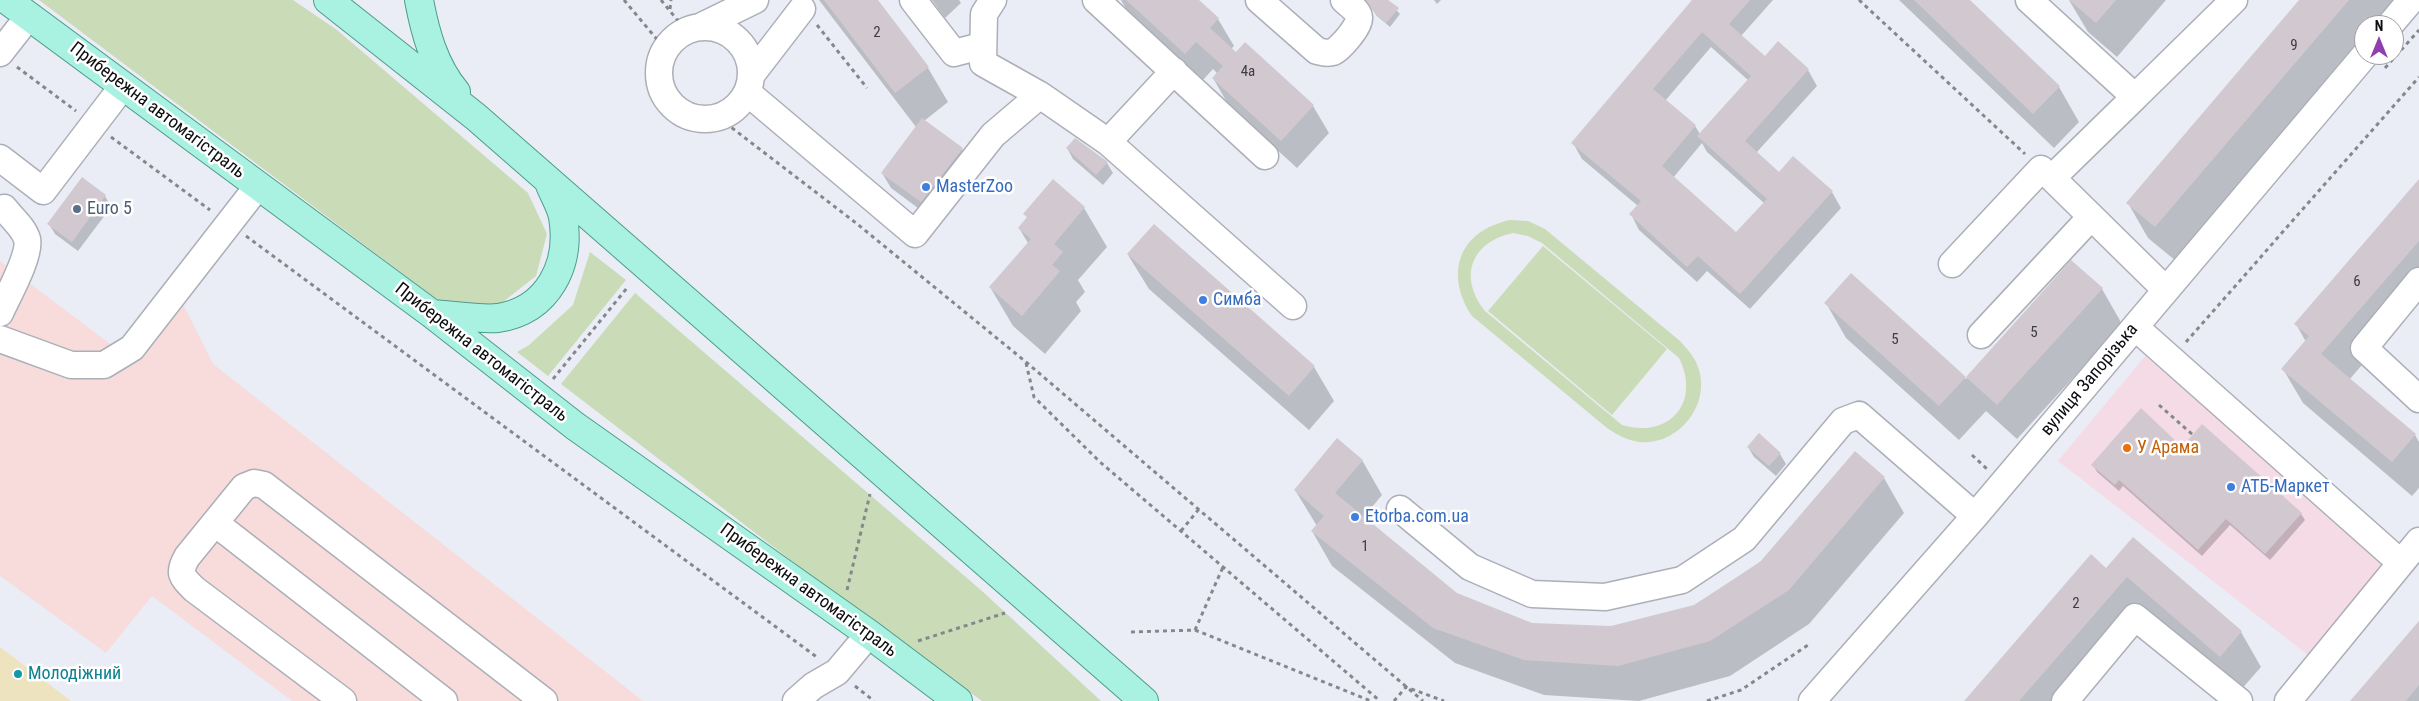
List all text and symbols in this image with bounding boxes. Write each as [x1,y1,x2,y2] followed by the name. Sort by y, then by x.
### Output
[2354,15,2404,65] north arrow
[2375,18,2383,34] text: N
[873,24,881,42] house number: 2
[2290,37,2298,55] house number: 9
[65,38,249,184] street label: Прибережна автомагістраль
[1241,63,1255,81] house number: 4а
[936,176,1013,198] place label: MasterZoo
[920,181,932,193] marker: MasterZoo
[87,198,132,220] place label: Euro 5
[71,203,83,215] marker: Euro 5
[2353,273,2361,291] house number: 6
[390,279,572,427] street label: Прибережна автомагістраль
[1213,289,1261,311] place label: Симба
[1197,294,1209,306] marker: Симба
[2037,319,2143,441] street label: вулиця Запорізька
[2030,324,2038,342] house number: 5
[1891,331,1899,349] house number: 5
[2137,437,2199,459] place label: У Арама
[2121,442,2133,454] marker: У Арама
[2241,476,2330,498] place label: АТБ-Маркет
[2225,481,2237,493] marker: АТБ-Маркет
[1365,506,1469,528] place label: Etorba.com.ua
[1349,511,1361,523] marker: Etorba.com.ua
[715,519,901,663] street label: Прибережна автомагістраль
[1361,538,1369,556] house number: 1
[2072,595,2080,613] house number: 2
[28,663,121,685] place label: Молодіжний
[12,668,24,680] marker: Молодіжний

